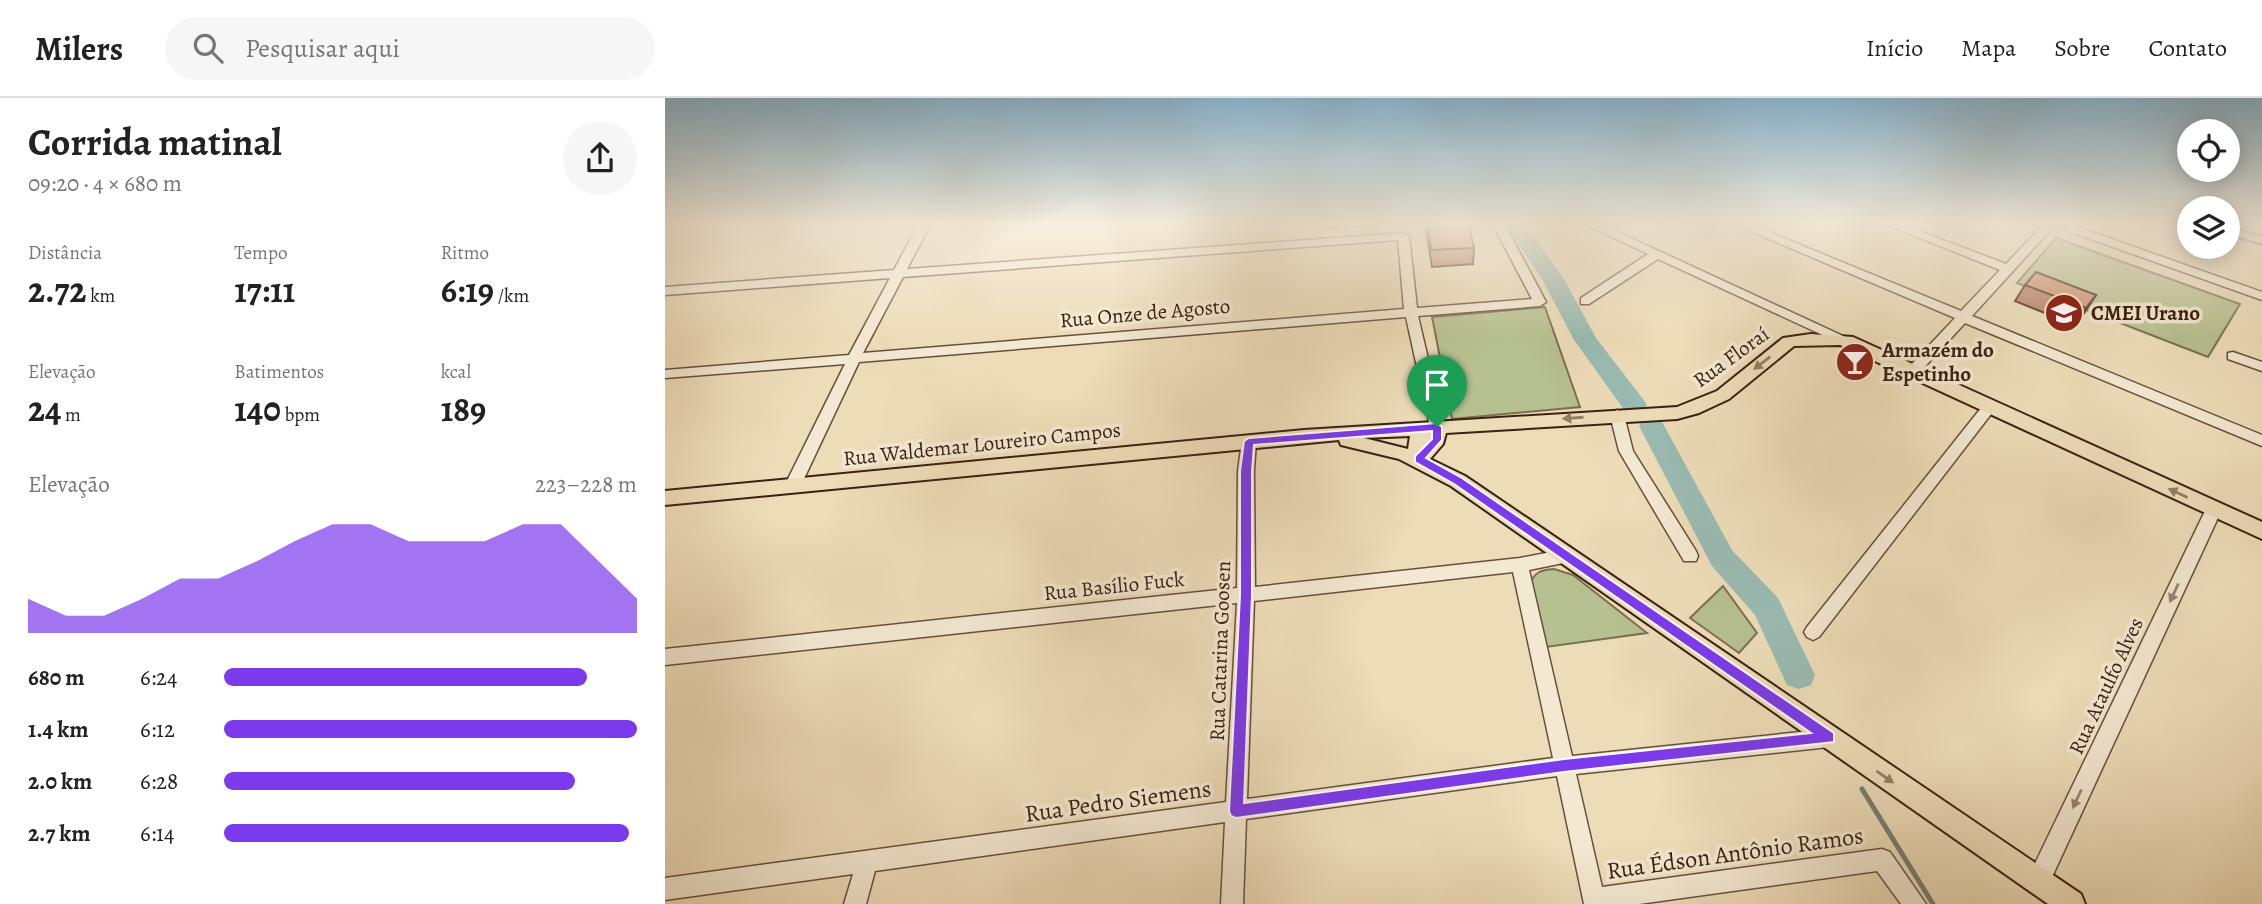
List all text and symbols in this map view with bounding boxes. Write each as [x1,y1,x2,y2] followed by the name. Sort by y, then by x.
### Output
[165,17,655,80] search box
[35,26,123,71] text: Milers
[189,29,227,67] icon: search
[245,31,400,66] text: Pesquisar aqui
[1866,32,1923,64] text: Início
[1961,32,2016,64] text: Mapa
[2054,32,2110,64] text: Sobre
[2148,32,2227,64] text: Contato
[28,116,282,168] text: Corrida matinal
[2177,119,2240,259] map controls
[2177,119,2240,182] button: locate
[563,121,637,195] button: share
[28,168,182,199] text: 09:20 · 4 × 680 m
[2177,196,2240,259] button: layers
[28,240,102,266] text: Distância
[234,240,287,266] text: Tempo
[441,240,489,266] text: Ritmo
[28,266,86,314] text: 2.72
[234,266,295,314] text: 17:11
[441,266,494,314] text: 6:19
[86,283,115,309] text: km
[494,283,529,309] text: /km
[1059,292,1231,334] street label: Rua Onze de Agosto
[2043,292,2085,334] school or university icon: CMEI Urano
[2091,299,2200,327] place label: CMEI Urano
[1687,320,1775,394] street label: Rua Floraí
[1881,336,1994,388] place label: Armazém do Espetinho
[1834,341,1876,383] bar icon: Armazém do Espetinho
[1407,355,1467,427] pin
[1754,356,1772,371] one-way arrow
[28,359,96,385] text: Elevação
[234,359,324,385] text: Batimentos
[441,359,471,385] text: kcal
[1418,366,1456,404] icon: arrive
[28,385,61,433] text: 24
[234,385,281,433] text: 140
[441,385,486,433] text: 189
[61,402,81,428] text: m
[281,402,320,428] text: bpm
[1562,413,1584,424] one-way arrow
[842,415,1122,473] street label: Rua Waldemar Loureiro Campos
[28,469,110,500] text: Elevação
[535,469,637,500] text: 223–228 m
[2168,487,2188,499] one-way arrow
[1203,560,1237,742] street label: Rua Catarina Goosen
[1042,565,1186,607] street label: Rua Basílio Fuck
[2169,583,2180,603] one-way arrow
[2062,613,2150,759] street label: Rua Ataulfo Alves
[28,662,85,693] text: 680 m
[140,662,177,693] text: 6:24
[28,714,89,745] text: 1.4 km
[140,714,175,745] text: 6:12
[28,766,92,797] text: 2.0 km
[140,766,178,797] text: 6:28
[1875,770,1895,783] one-way arrow
[1023,772,1213,830] street label: Rua Pedro Siemens
[2072,789,2083,809] one-way arrow
[28,818,90,849] text: 2.7 km
[140,818,174,849] text: 6:14
[1605,819,1865,887] street label: Rua Édson Antônio Ramos

